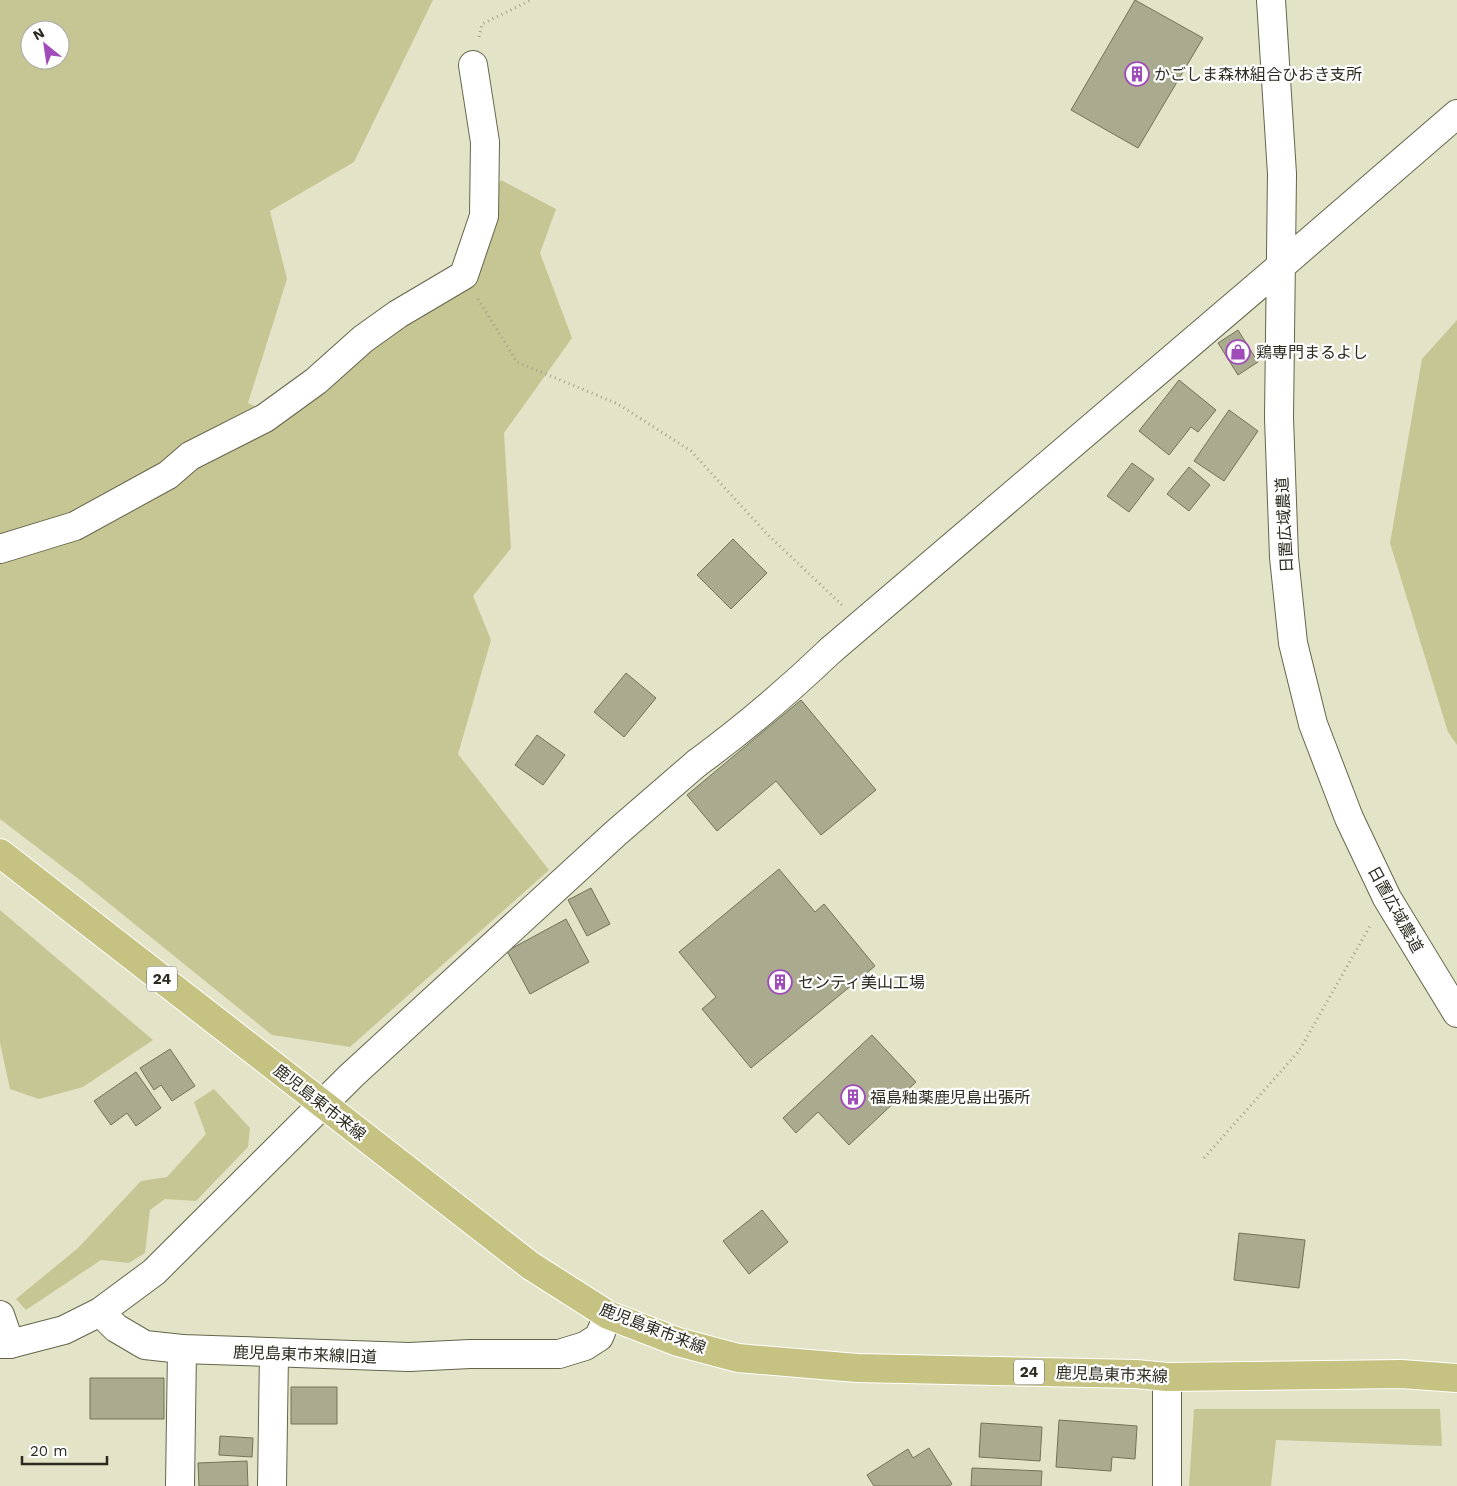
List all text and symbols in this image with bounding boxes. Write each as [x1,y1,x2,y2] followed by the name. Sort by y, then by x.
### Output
[20,20,70,70] north arrow
[30,24,47,43] text: N
[1124,61,1150,87] building icon: かごしま森林組合ひおき支所
[1154,65,1362,84] place label: かごしま森林組合ひおき支所
[1225,339,1251,365] shop icon: 鶏専門まるよし
[1256,343,1368,362] place label: 鶏専門まるよし
[1272,477,1296,573] street label: 日置広域農道
[1364,863,1427,956] street label: 日置広域農道
[147,966,177,992] road number: 24
[767,969,793,995] building icon: センティ美山工場
[798,973,925,992] place label: センティ美山工場
[270,1060,370,1144] street label: 鹿児島東市来線
[840,1084,866,1110] building icon: 福島釉薬鹿児島出張所
[870,1088,1030,1107] place label: 福島釉薬鹿児島出張所
[597,1300,709,1357] street label: 鹿児島東市来線
[233,1342,377,1367] street label: 鹿児島東市来線旧道
[1014,1360,1044,1384] road number: 24
[1056,1363,1168,1386] street label: 鹿児島東市来線
[22,1434,108,1466] scale bar
[30,1442,68,1460] text: 20 m

